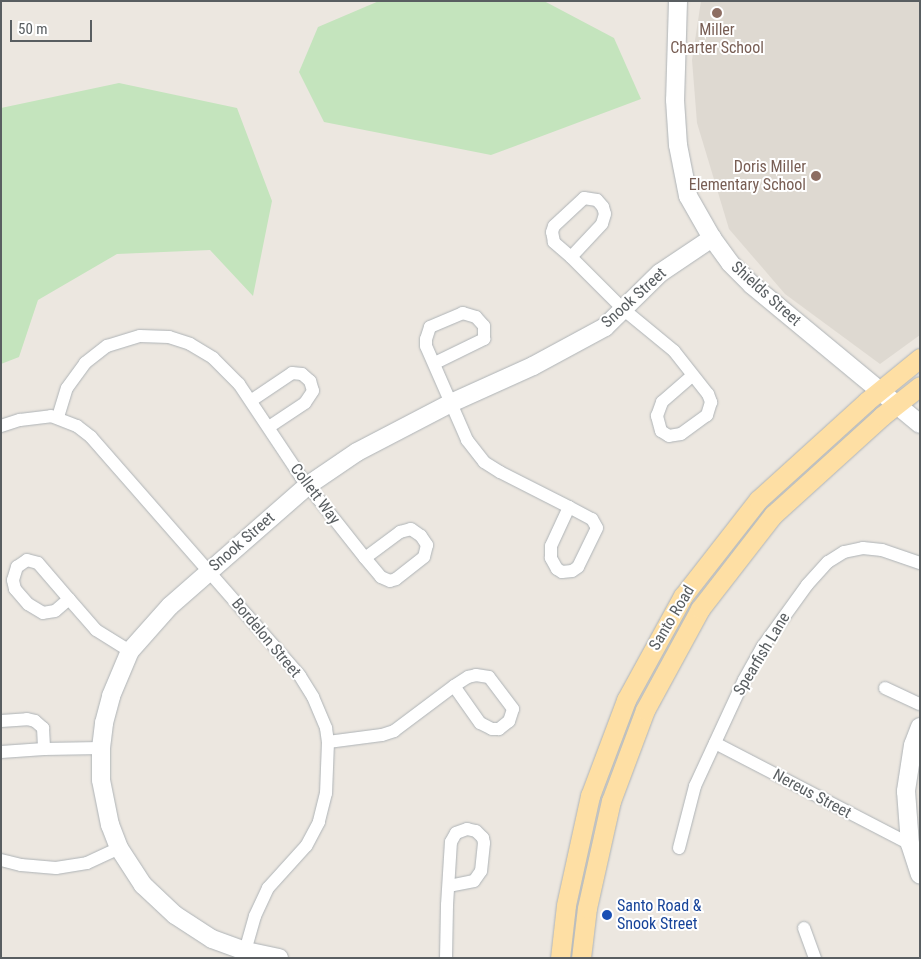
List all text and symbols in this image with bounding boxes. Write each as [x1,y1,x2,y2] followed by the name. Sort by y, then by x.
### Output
[711,7,723,19] marker: Miller Charter School
[12,10,95,42] scale bar
[18,20,48,38] text: 50 m
[670,20,764,58] place label: Miller Charter School
[689,157,806,195] place label: Doris Miller Elementary School
[810,170,822,182] marker: Doris Miller Elementary School
[727,258,805,330] street label: Shields Street
[598,264,670,332] street label: Snook Street
[286,460,344,528] street label: Collett Way
[205,508,279,576] street label: Snook Street
[645,582,699,654] street label: Santo Road
[227,594,305,682] street label: Bordelon Street
[730,609,794,699] street label: Spearfish Lane
[770,765,854,823] street label: Nereus Street
[617,896,701,934] place label: Santo Road & Snook Street
[601,909,613,921] marker: Santo Road & Snook Street

